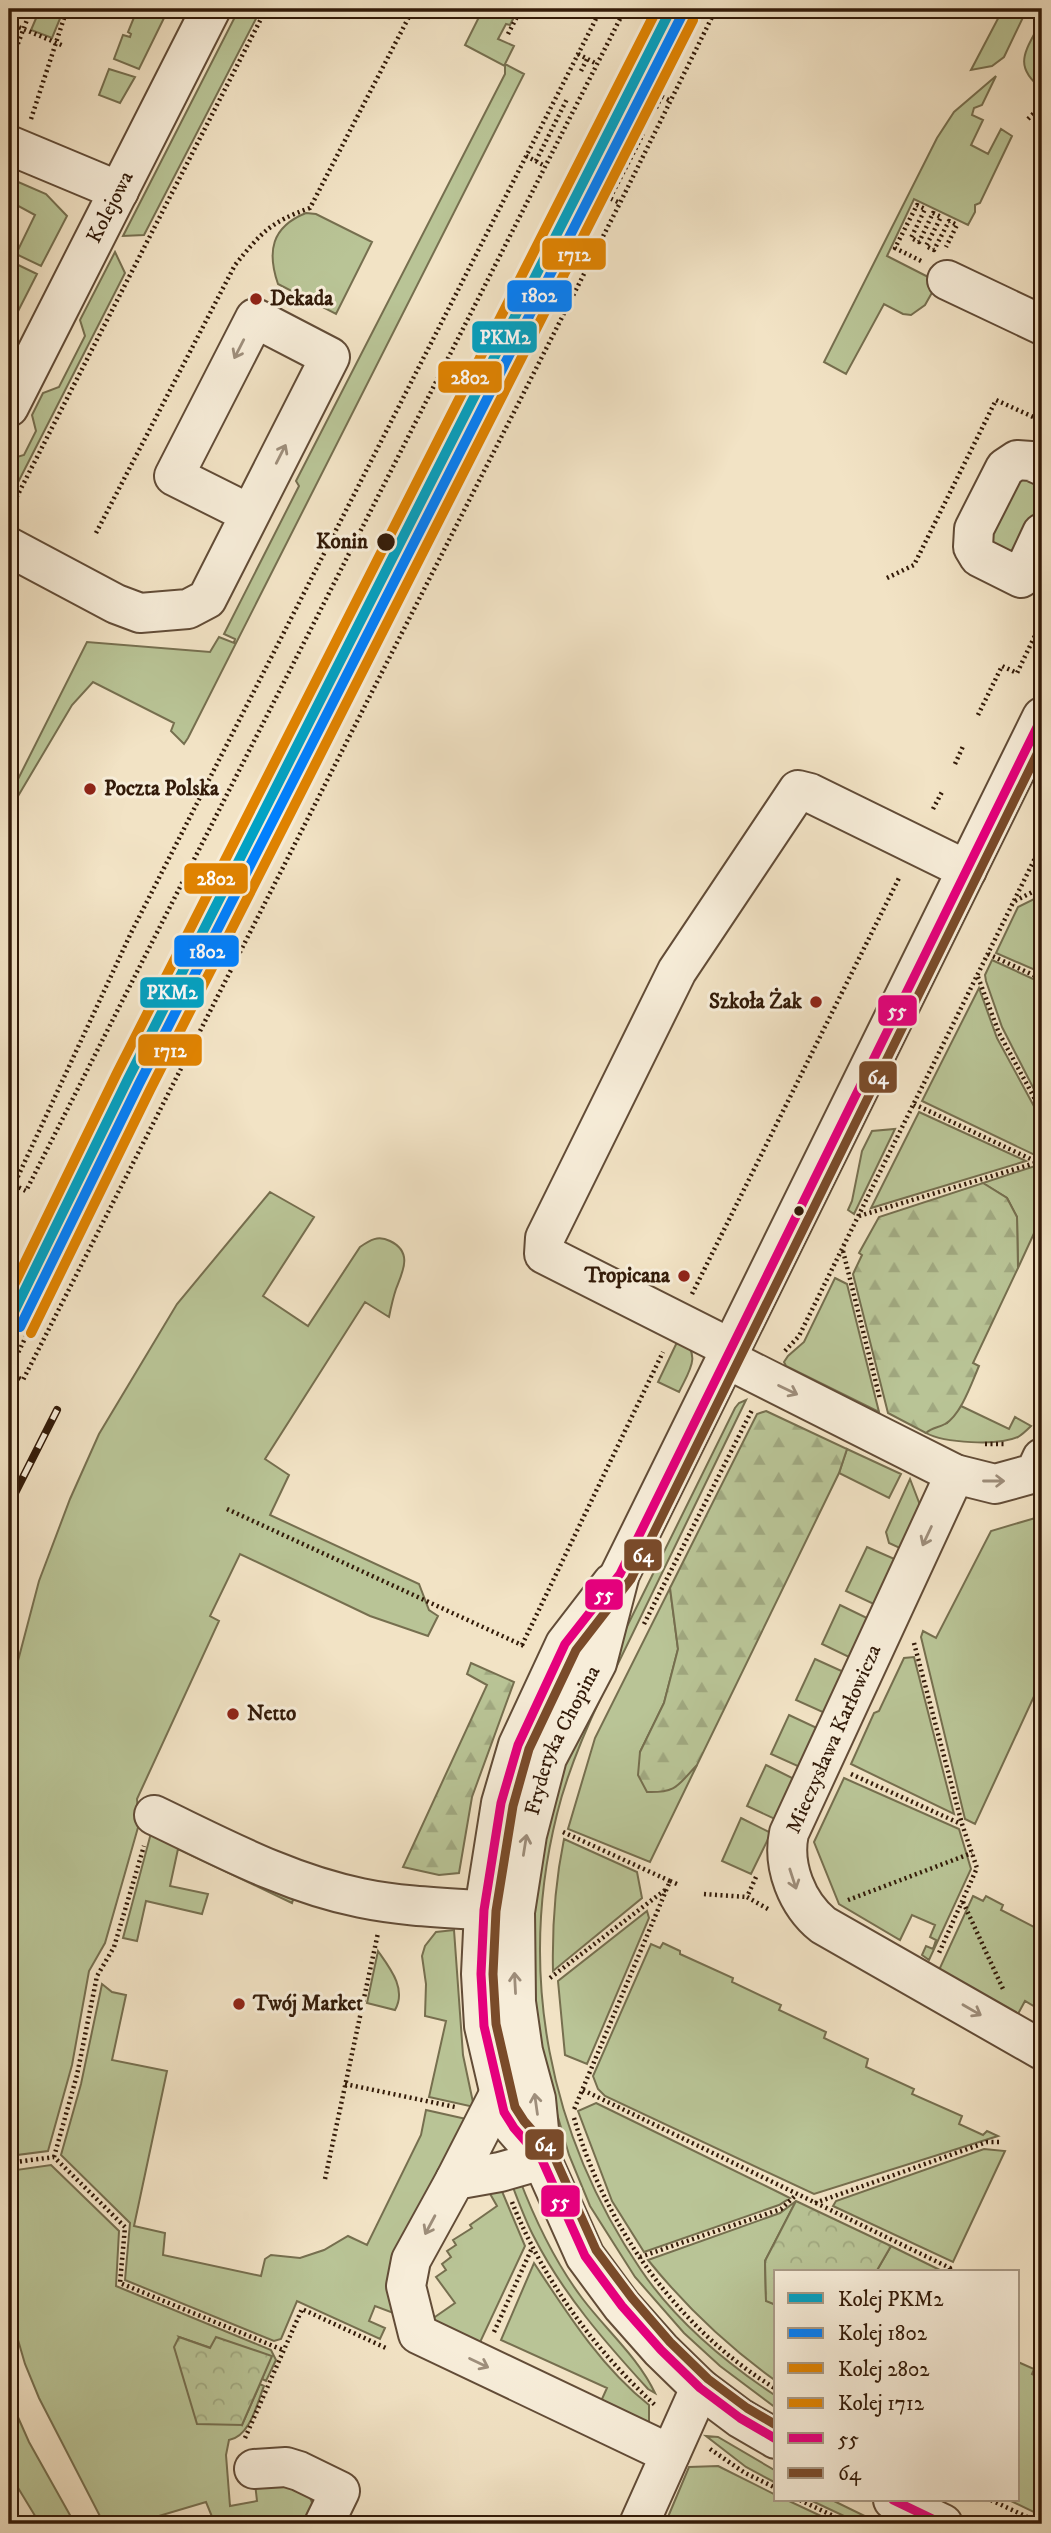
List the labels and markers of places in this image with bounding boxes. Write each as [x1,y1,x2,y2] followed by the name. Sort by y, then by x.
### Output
[270,286,334,312] place label: Dekada
[248,291,264,307] marker: Dekada
[316,529,369,555] place label: Konin
[375,531,397,553] marker: Konin
[104,776,220,802] place label: Poczta Polska
[82,781,98,797] marker: Poczta Polska
[709,987,803,1015] place label: Szkoła Żak
[808,994,824,1010] marker: Szkoła Żak
[792,1204,806,1218] unlabelled marker
[583,1263,671,1289] place label: Tropicana
[676,1268,692,1284] marker: Tropicana
[247,1701,296,1727] place label: Netto
[225,1706,241,1722] marker: Netto
[252,1991,363,2018] place label: Twój Market
[231,1996,247,2012] marker: Twój Market

